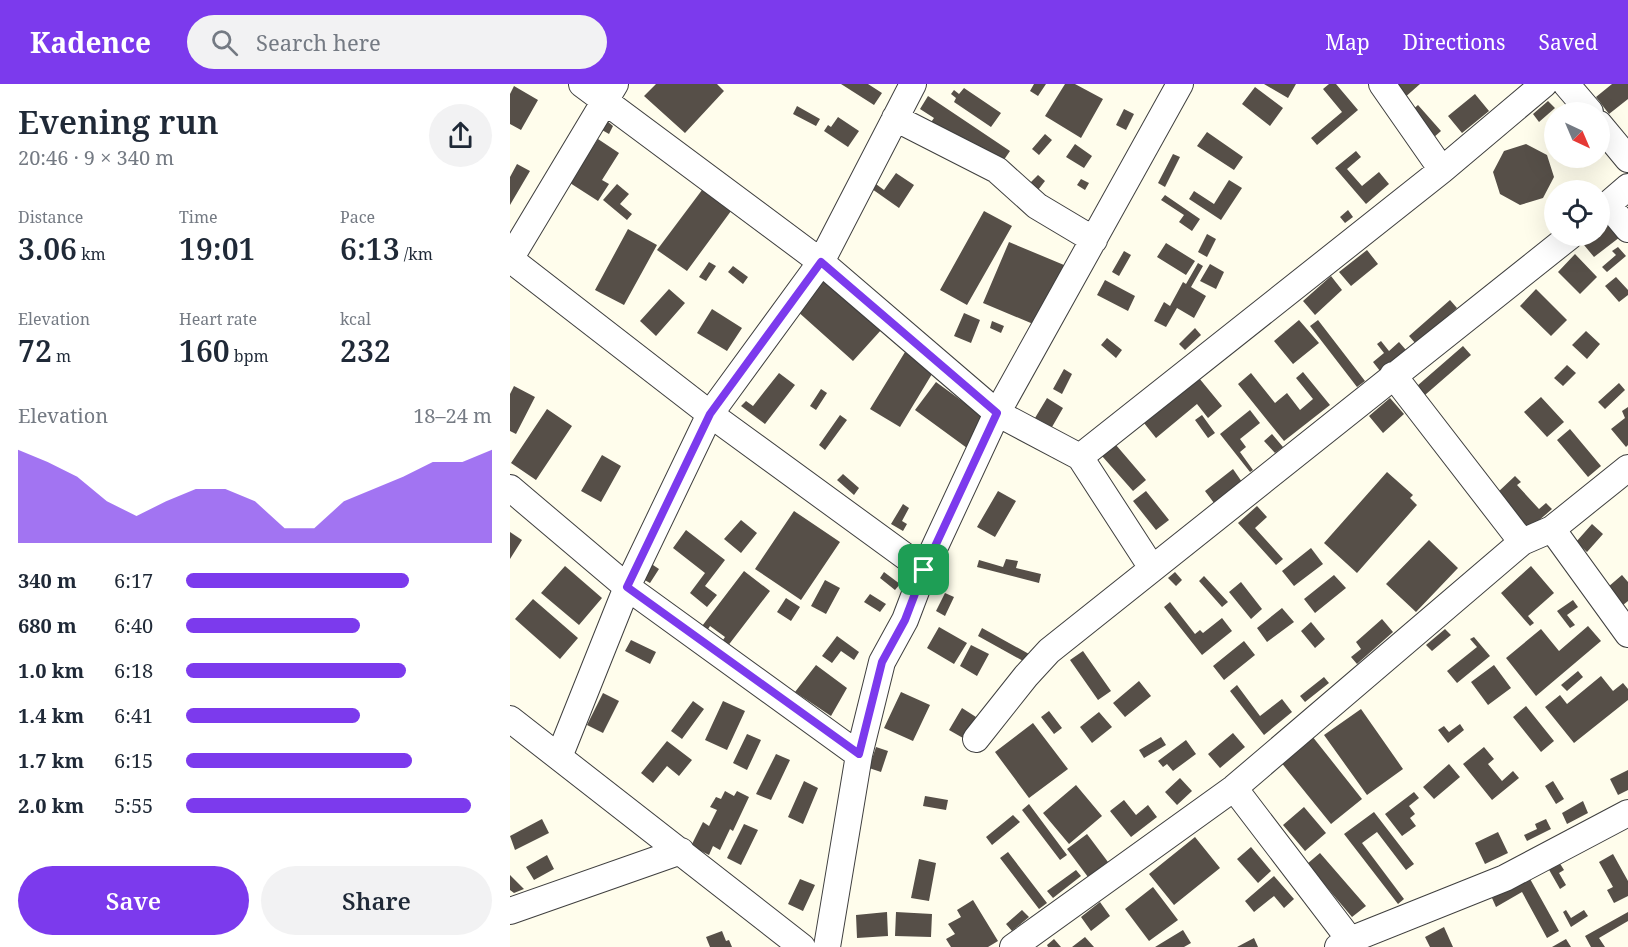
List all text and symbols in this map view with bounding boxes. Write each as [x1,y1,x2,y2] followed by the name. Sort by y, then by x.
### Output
[187,15,607,69] search box
[30,23,151,61] text: Kadence
[208,26,241,59] icon: search
[256,27,381,57] text: Search here
[1325,28,1370,56] text: Map
[1403,28,1505,56] text: Directions
[1538,28,1598,56] text: Saved
[18,99,219,144] text: Evening run
[1544,102,1610,168] north arrow
[1544,102,1610,246] map controls
[429,104,492,167] button: share
[18,144,174,171] text: 20:46 · 9 × 340 m
[1544,180,1610,246] button: locate
[18,206,83,228] text: Distance
[179,206,218,228] text: Time
[340,206,375,228] text: Pace
[18,228,77,269] text: 3.06
[179,228,255,269] text: 19:01
[340,228,400,269] text: 6:13
[77,243,106,265] text: km
[400,243,433,265] text: /km
[18,308,90,330] text: Elevation
[179,308,257,330] text: Heart rate
[340,308,371,330] text: kcal
[18,330,52,371] text: 72
[179,330,230,371] text: 160
[340,330,391,371] text: 232
[52,345,71,367] text: m
[230,345,269,367] text: bpm
[18,402,108,429] text: Elevation
[413,402,492,429] text: 18–24 m
[898,544,949,595] pin
[907,553,940,586] icon: arrive
[18,567,77,594] text: 340 m
[114,567,153,594] text: 6:17
[18,612,77,639] text: 680 m
[114,612,153,639] text: 6:40
[18,657,84,684] text: 1.0 km
[114,657,153,684] text: 6:18
[18,702,84,729] text: 1.4 km
[114,702,153,729] text: 6:41
[18,747,84,774] text: 1.7 km
[114,747,153,774] text: 6:15
[18,792,84,819] text: 2.0 km
[114,792,153,819] text: 5:55
[18,866,249,935] button: Save
[261,866,492,935] button: Share

